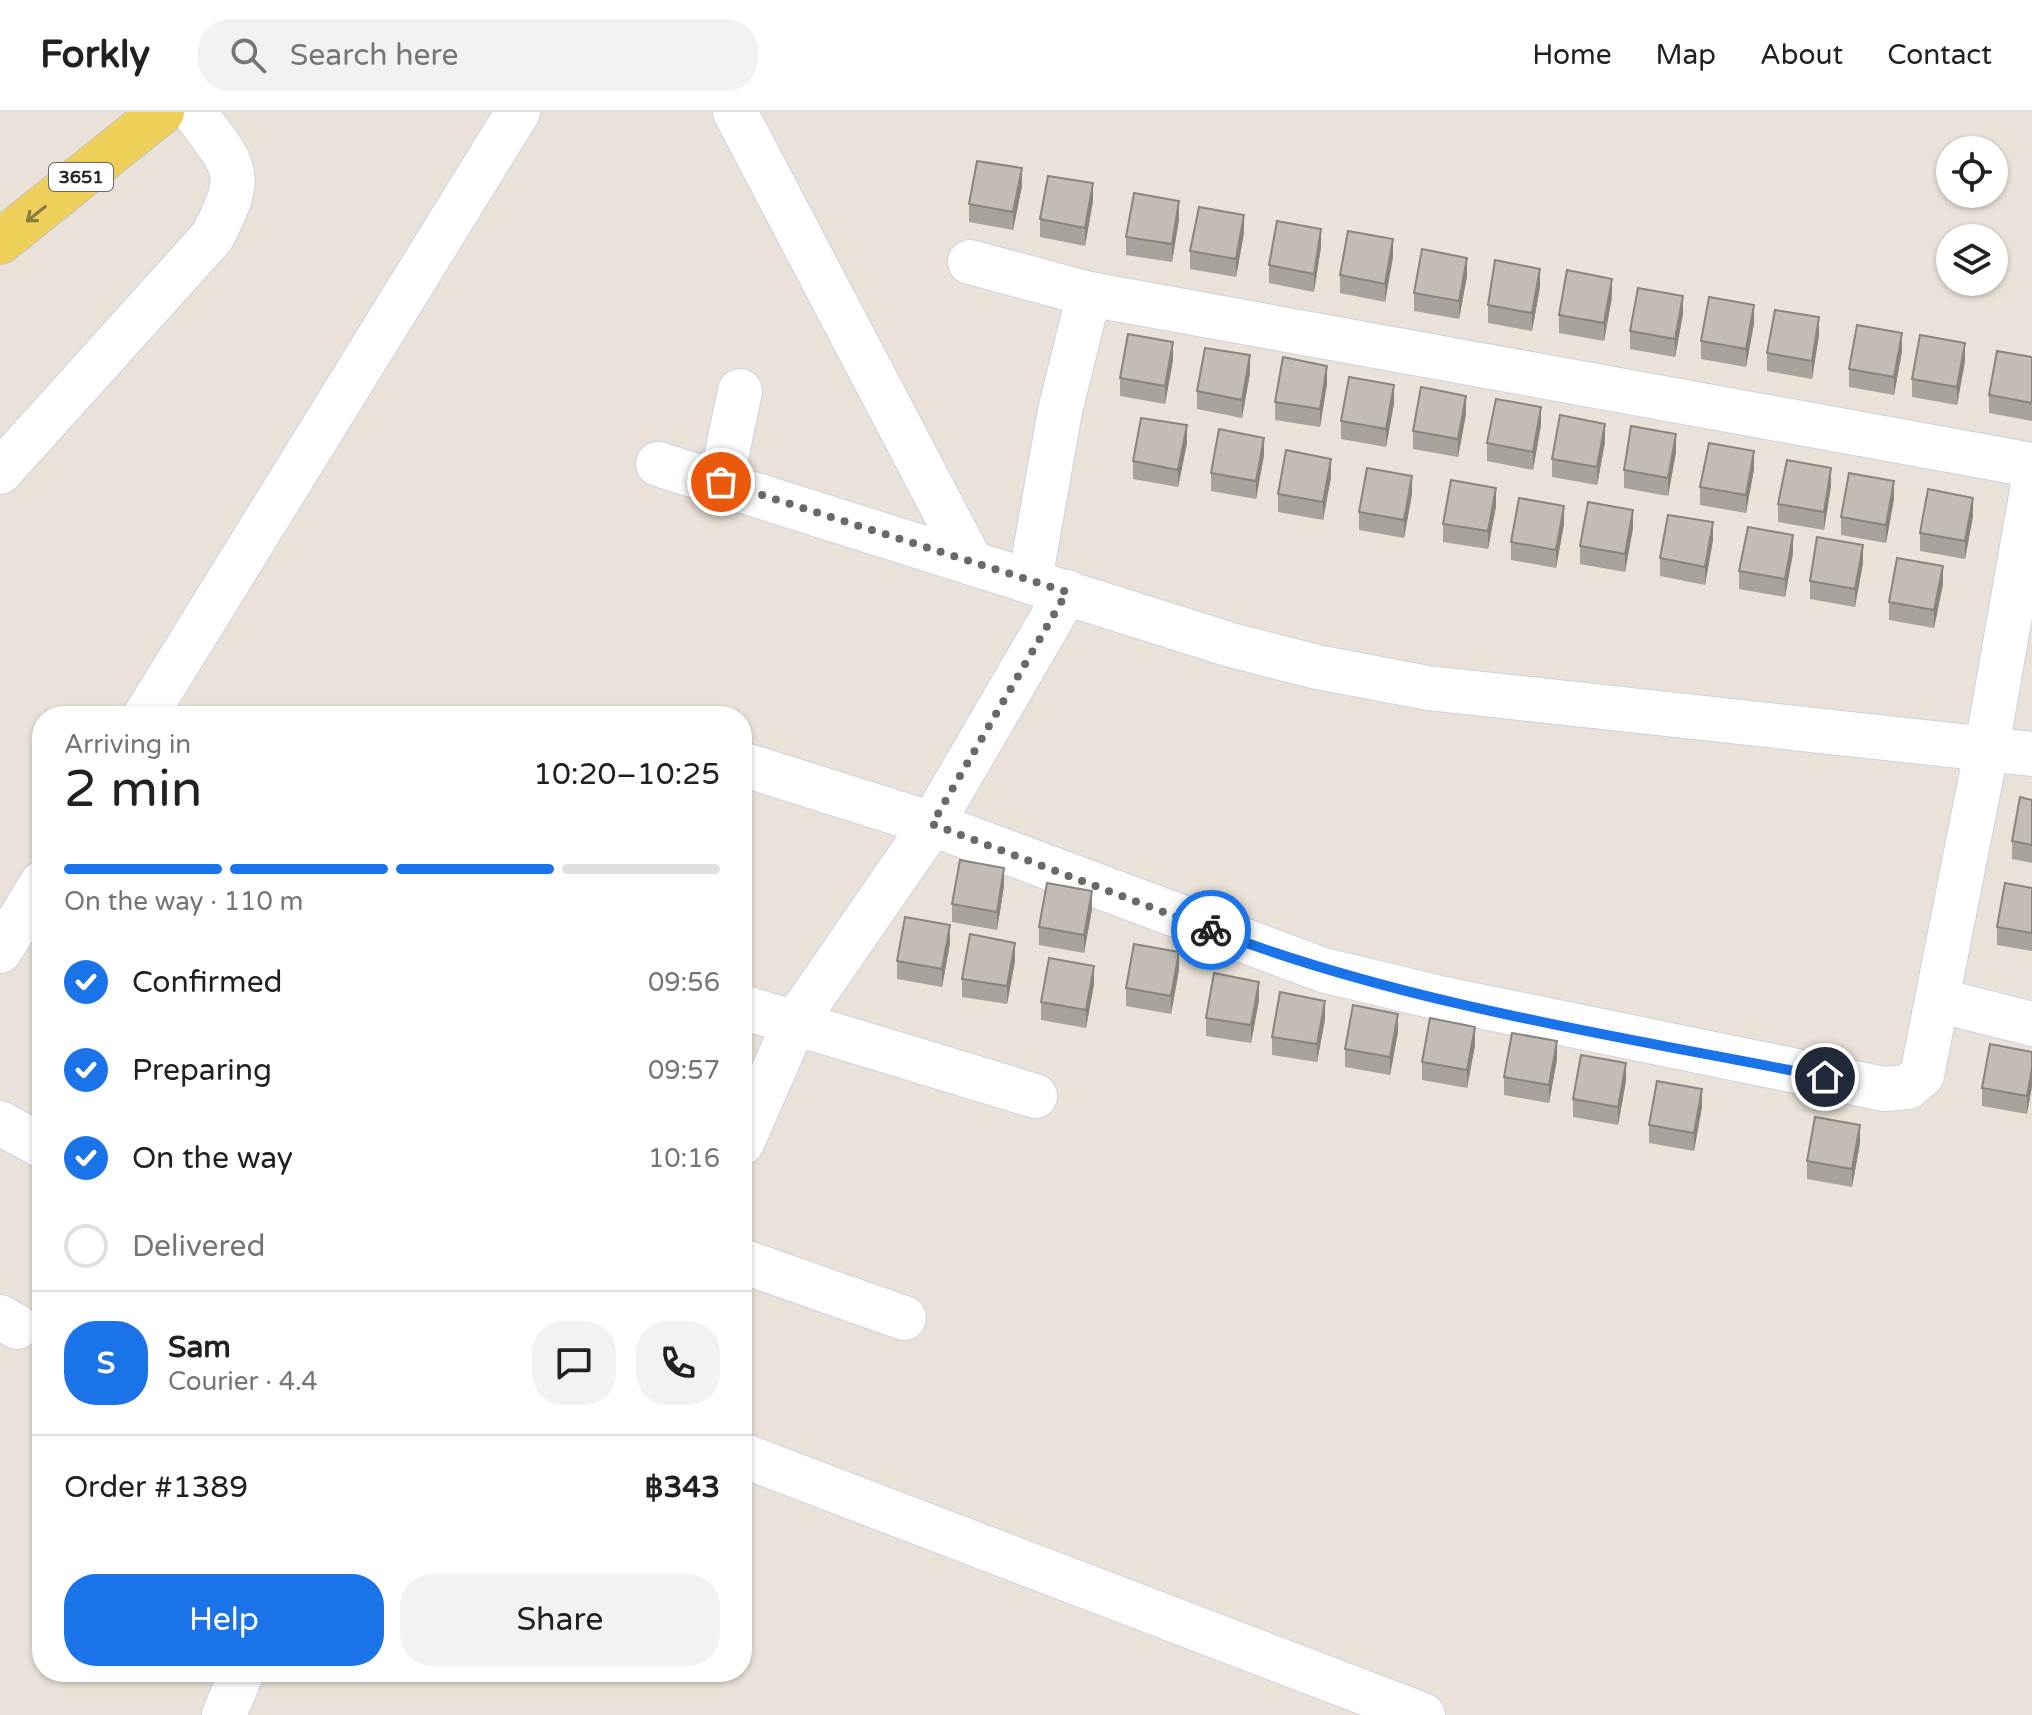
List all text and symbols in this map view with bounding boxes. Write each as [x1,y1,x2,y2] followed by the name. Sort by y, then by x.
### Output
[198,19,758,91] search box
[40,32,150,78] text: Forkly
[226,33,270,77] icon: search
[290,37,459,74] text: Search here
[1532,38,1612,72] text: Home
[1656,38,1716,72] text: Map
[1760,38,1843,72] text: About
[1887,38,1992,72] text: Contact
[1936,136,2008,296] map controls
[1936,136,2008,208] button: locate
[49,163,113,191] road number: 3651
[25,204,46,222] one-way arrow
[1936,224,2008,296] button: layers
[687,448,755,516] pin
[699,460,743,504] icon: bag
[64,729,191,760] text: Arriving in
[533,756,720,793] text: 10:20–10:25
[64,758,203,821] text: 2 min
[64,886,303,917] text: On the way · 110 m
[1171,890,1251,970] courier
[1189,908,1233,952] icon: bike
[64,960,108,1004] icon: check
[132,964,283,1001] text: Confirmed
[648,967,720,998] text: 09:56
[1791,1043,1859,1111] pin
[64,1048,108,1092] icon: check
[132,1052,272,1089] text: Preparing
[648,1055,720,1086] text: 09:57
[1803,1055,1847,1099] icon: home
[64,1136,108,1180] icon: check
[132,1140,293,1177] text: On the way
[648,1143,720,1174] text: 10:16
[132,1228,266,1265] text: Delivered
[532,1321,616,1405] button: chat
[636,1321,720,1405] button: phone
[168,1329,231,1366] text: Sam
[97,1345,115,1382] text: S
[168,1366,318,1397] text: Courier · 4.4
[64,1469,248,1506] text: Order #1389
[644,1469,720,1506] text: ฿343
[64,1574,384,1666] button: Help
[400,1574,720,1666] button: Share

